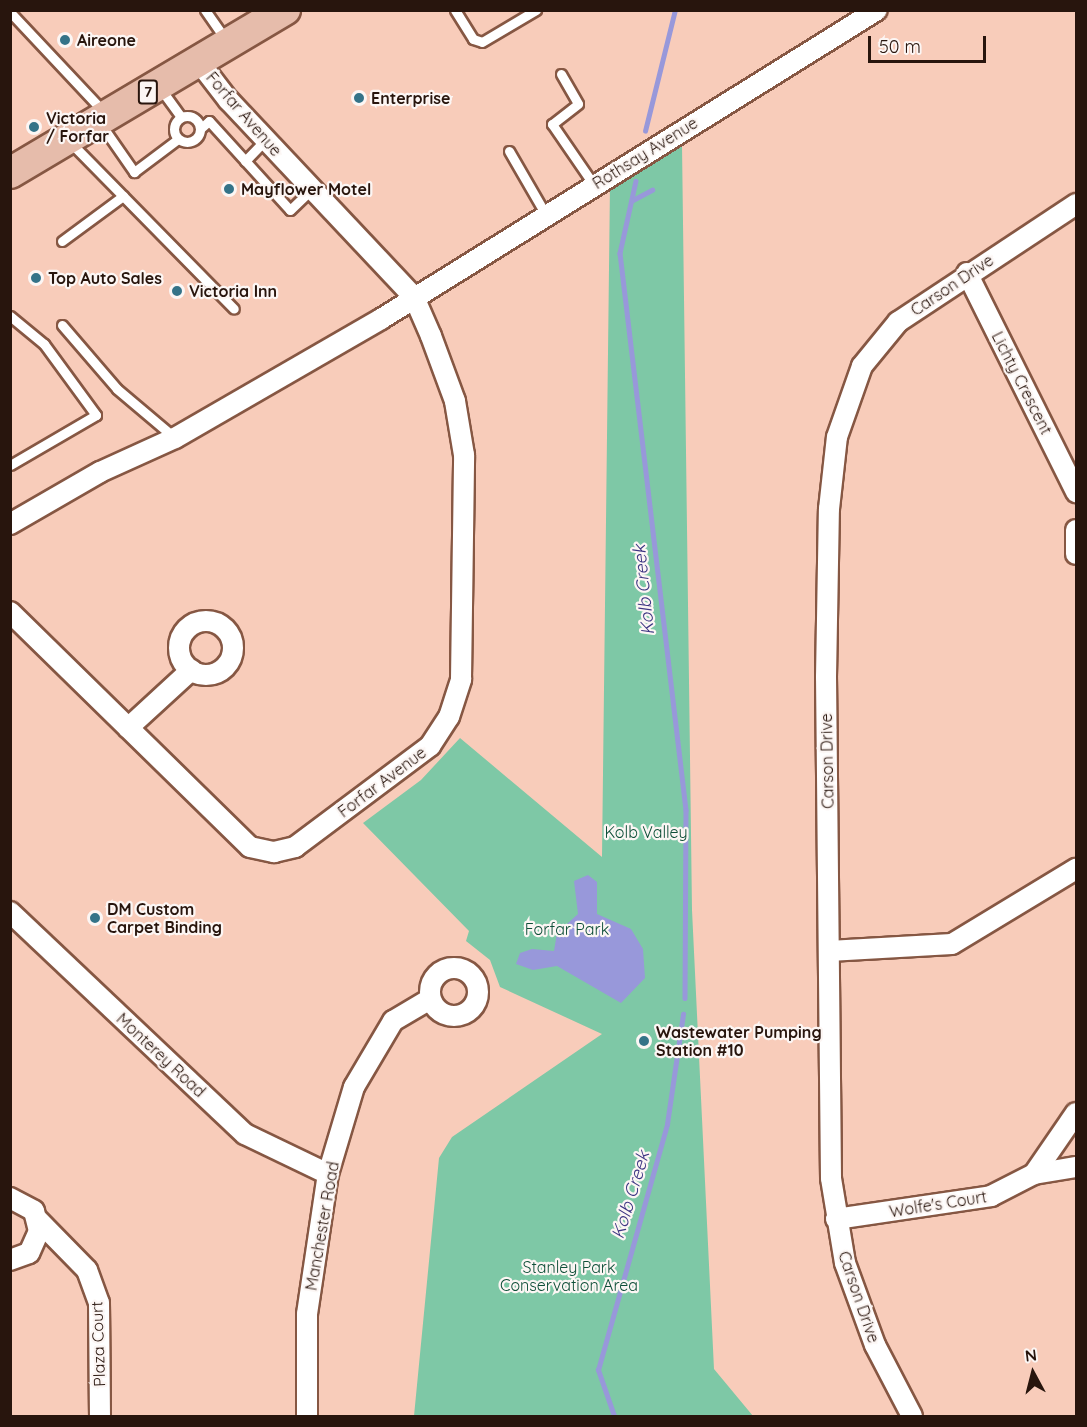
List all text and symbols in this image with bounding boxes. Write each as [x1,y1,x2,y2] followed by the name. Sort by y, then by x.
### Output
[871,24,990,62] scale bar
[77,30,136,50] place label: Aireone
[58,33,72,47] marker: Aireone
[879,35,921,58] text: 50 m
[202,68,286,160] street label: Forfar Avenue
[138,80,158,104] road number: 7
[371,88,450,108] place label: Enterprise
[352,91,366,105] marker: Enterprise
[46,108,109,146] place label: Victoria / Forfar
[589,113,701,193] street label: Rothsay Avenue
[27,120,41,134] marker: Victoria / Forfar
[241,179,371,199] place label: Mayflower Motel
[222,182,236,196] marker: Mayflower Motel
[907,250,997,320] street label: Carson Drive
[48,268,162,288] place label: Top Auto Sales
[29,271,43,285] marker: Top Auto Sales
[189,281,277,301] place label: Victoria Inn
[170,284,184,298] marker: Victoria Inn
[988,328,1056,438] street label: Lichty Crescent
[629,544,659,636] water label: Kolb Creek
[817,713,837,809] street label: Carson Drive
[334,743,430,821] street label: Forfar Avenue
[604,822,688,842] park label: Kolb Valley
[107,899,222,937] place label: DM Custom Carpet Binding
[88,911,102,925] marker: DM Custom Carpet Binding
[525,919,609,939] park label: Forfar Park
[113,1009,209,1101] street label: Monterey Road
[656,1022,822,1060] place label: Wastewater Pumping Station #10
[637,1034,651,1048] marker: Wastewater Pumping Station #10
[607,1148,655,1242] water label: Kolb Creek
[301,1160,343,1292] street label: Manchester Road
[888,1187,988,1221] street label: Wolfe's Court
[834,1249,884,1345] street label: Carson Drive
[500,1257,638,1295] park label: Stanley Park Conservation Area
[87,1301,109,1387] street label: Plaza Court
[1003,1343,1063,1403] north arrow
[1024,1344,1038,1366] text: N

